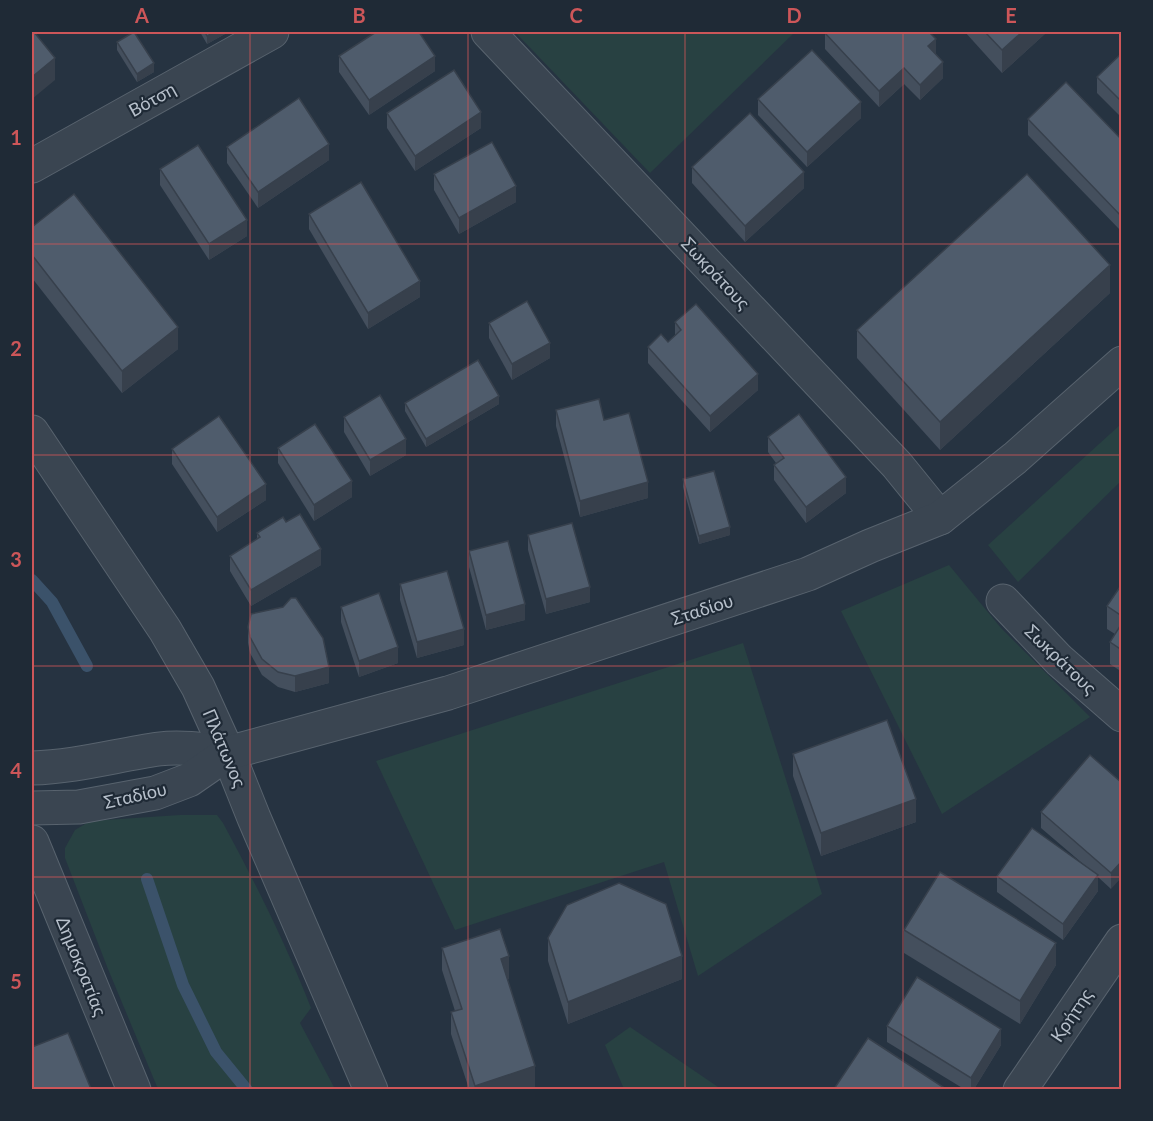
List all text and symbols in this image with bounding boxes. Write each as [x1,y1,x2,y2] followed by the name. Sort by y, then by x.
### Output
[134,3,149,27] text: A
[352,3,366,27] text: B
[569,3,583,27] text: C
[786,3,802,27] text: D
[1005,3,1017,27] text: E
[125,77,179,121] street label: Βότση
[10,125,22,149] text: 1
[677,232,755,314] street label: Σωκράτους
[10,336,22,360] text: 2
[10,547,22,571] text: 3
[668,589,736,629] street label: Σταδίου
[1021,620,1102,699] street label: Σωκράτους
[199,706,252,791] street label: Πλάτωνος
[10,758,22,782] text: 4
[101,777,169,813] street label: Σταδίου
[52,913,112,1020] street label: Δημοκρατίας
[10,969,22,993] text: 5
[1045,984,1097,1046] street label: Κρήτης

